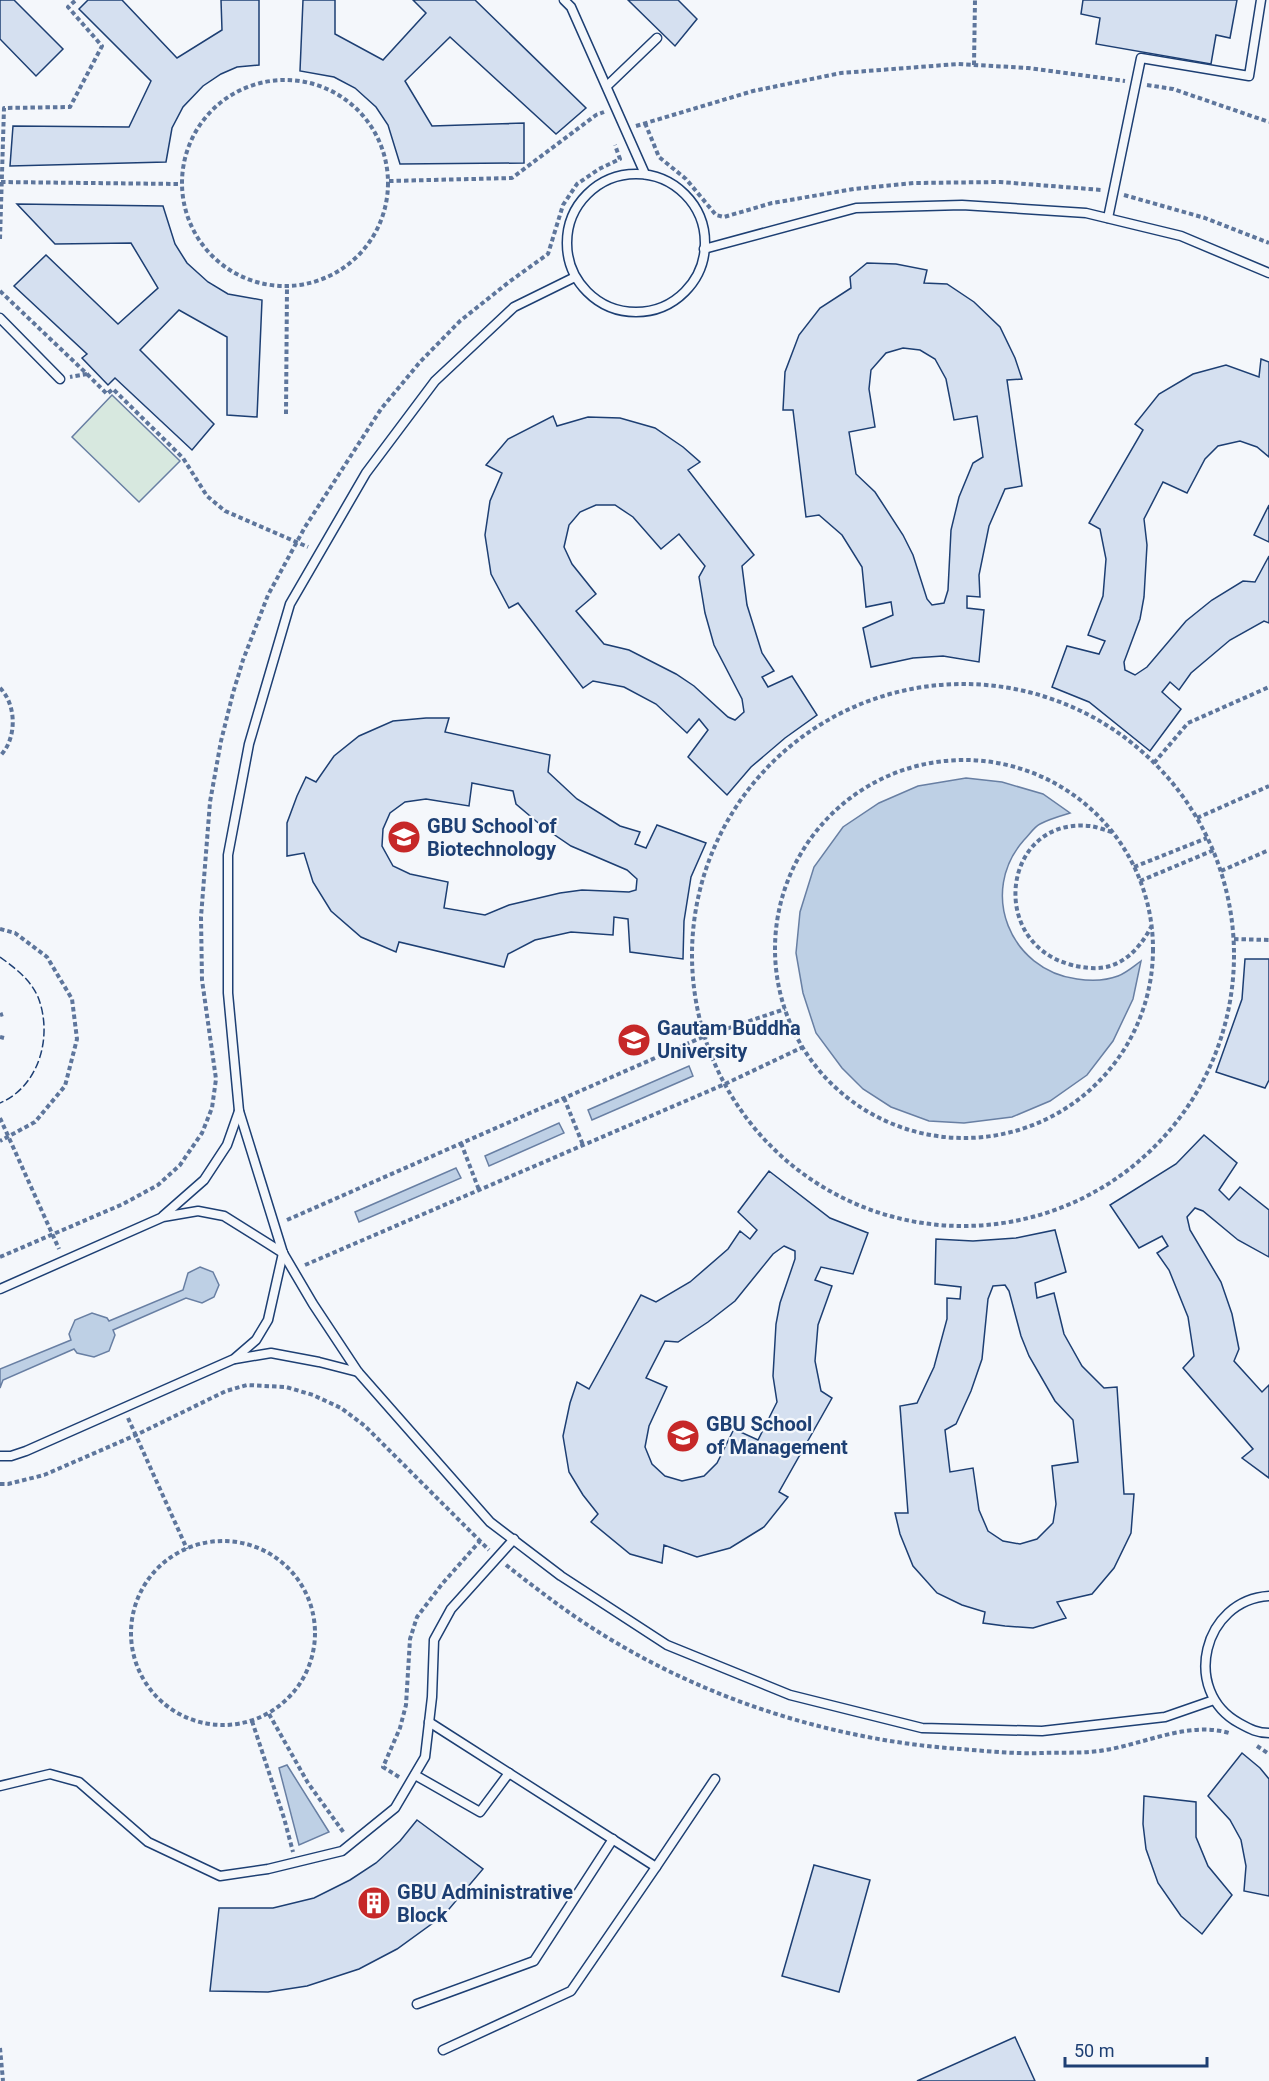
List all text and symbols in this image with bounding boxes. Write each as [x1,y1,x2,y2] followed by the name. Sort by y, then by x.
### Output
[427,814,558,861] place label: GBU School of Biotechnology
[386,819,422,855] school or university icon: GBU School of Biotechnology
[657,1016,801,1063] place label: Gautam Buddha University
[616,1022,652,1058] school or university icon: Gautam Buddha University
[706,1412,848,1459] place label: GBU School of Management
[665,1418,701,1454] school or university icon: GBU School of Management
[397,1880,573,1927] place label: GBU Administrative Block
[356,1885,392,1921] building icon: GBU Administrative Block
[1065,2030,1208,2068] scale bar
[1074,2040,1114,2061] text: 50 m

